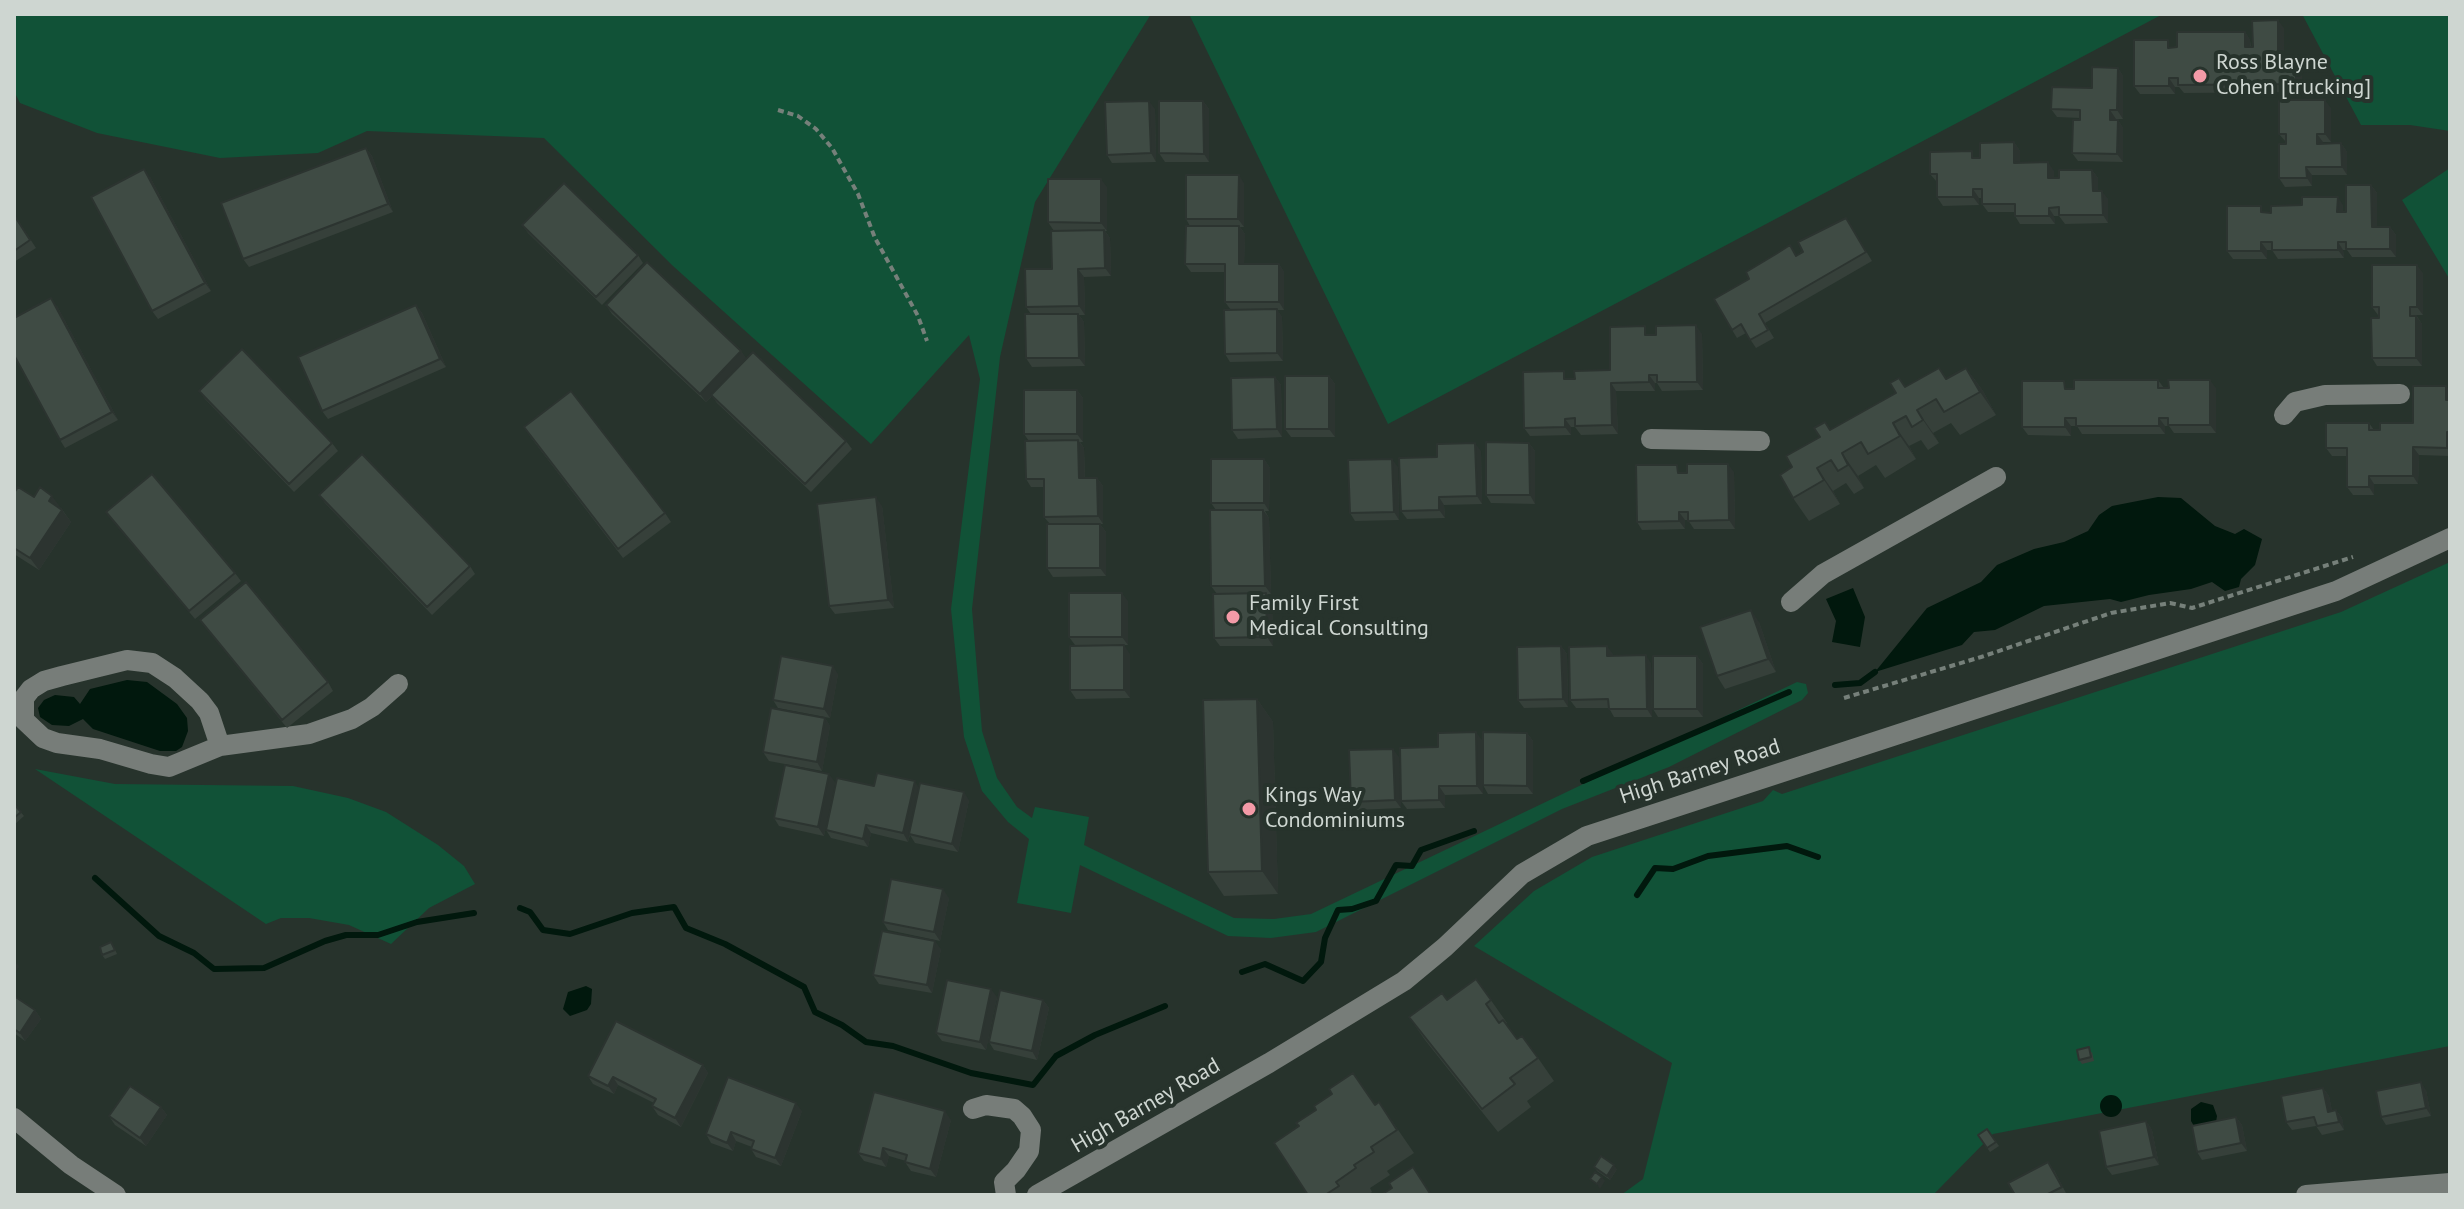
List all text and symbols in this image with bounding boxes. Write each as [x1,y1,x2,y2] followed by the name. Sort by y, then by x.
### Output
[2216,50,2371,102] place label: Ross Blayne Cohen [trucking]
[2191,67,2209,85] marker: Ross Blayne Cohen [trucking]
[1249,591,1429,642] place label: Family First Medical Consulting
[1224,608,1242,626] marker: Family First Medical Consulting
[1616,734,1784,810] street label: High Barney Road
[1265,783,1405,834] place label: Kings Way Condominiums
[1240,800,1258,818] marker: Kings Way Condominiums
[1067,1053,1225,1159] street label: High Barney Road

